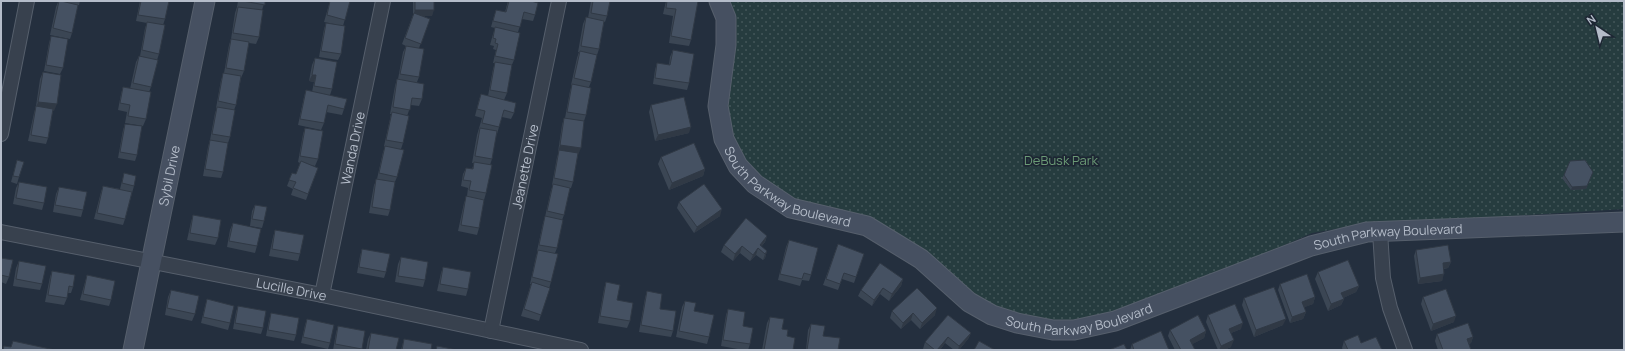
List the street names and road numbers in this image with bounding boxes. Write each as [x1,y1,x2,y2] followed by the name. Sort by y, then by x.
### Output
[336,109,369,186] street label: Wanda Drive
[507,122,543,211] street label: Jeanette Drive
[154,143,184,208] street label: Sybil Drive
[720,143,853,231] street label: South Parkway Boulevard
[1312,219,1463,254] street label: South Parkway Boulevard
[255,273,329,305] street label: Lucille Drive
[1003,299,1155,340] street label: South Parkway Boulevard

